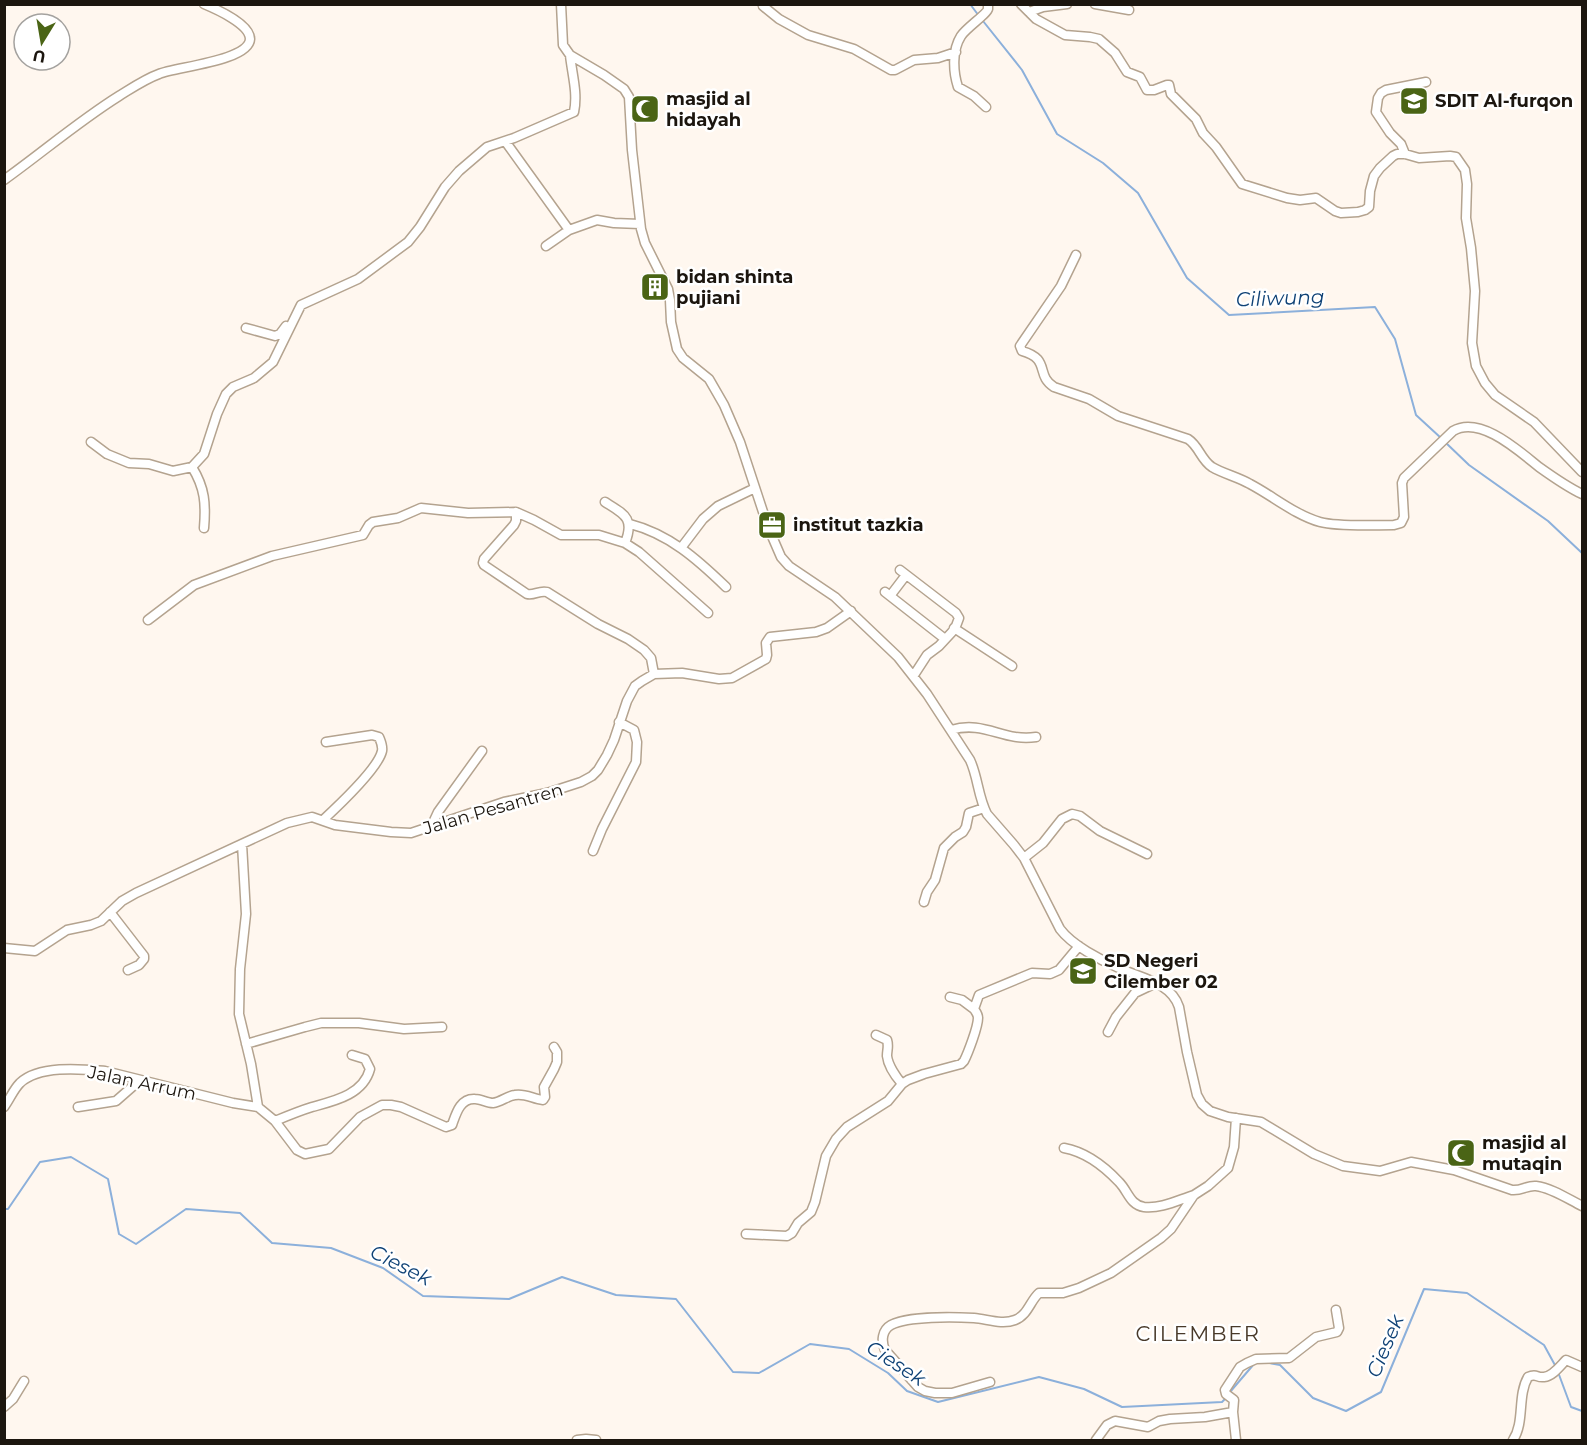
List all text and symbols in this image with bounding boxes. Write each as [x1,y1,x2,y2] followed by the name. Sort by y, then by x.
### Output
[12,12,72,72] north arrow
[31,46,47,67] text: U
[1398,85,1430,117] school or university icon: SDIT Al-furqon
[666,88,751,131] place label: masjid al hidayah
[1435,90,1573,112] place label: SDIT Al-furqon
[629,93,661,125] mosque icon: masjid al hidayah
[676,266,793,309] place label: bidan shinta pujiani
[639,271,671,303] building icon: bidan shinta pujiani
[1235,284,1325,312] water label: Ciliwung
[756,509,788,541] office icon: institut tazkia
[793,514,923,536] place label: institut tazkia
[420,779,565,840] street label: Jalan Pesantren
[1104,950,1218,993] place label: SD Negeri Cilember 02
[1067,955,1099,987] school or university icon: SD Negeri Cilember 02
[85,1061,198,1105] street label: Jalan Arrum
[1482,1132,1567,1175] place label: masjid al mutaqin
[1445,1137,1477,1169] mosque icon: masjid al mutaqin
[366,1239,437,1291] water label: Ciesek
[1361,1310,1409,1381] water label: Ciesek
[1136,1321,1260,1346] district label: CILEMBER
[862,1335,931,1392] water label: Ciesek

